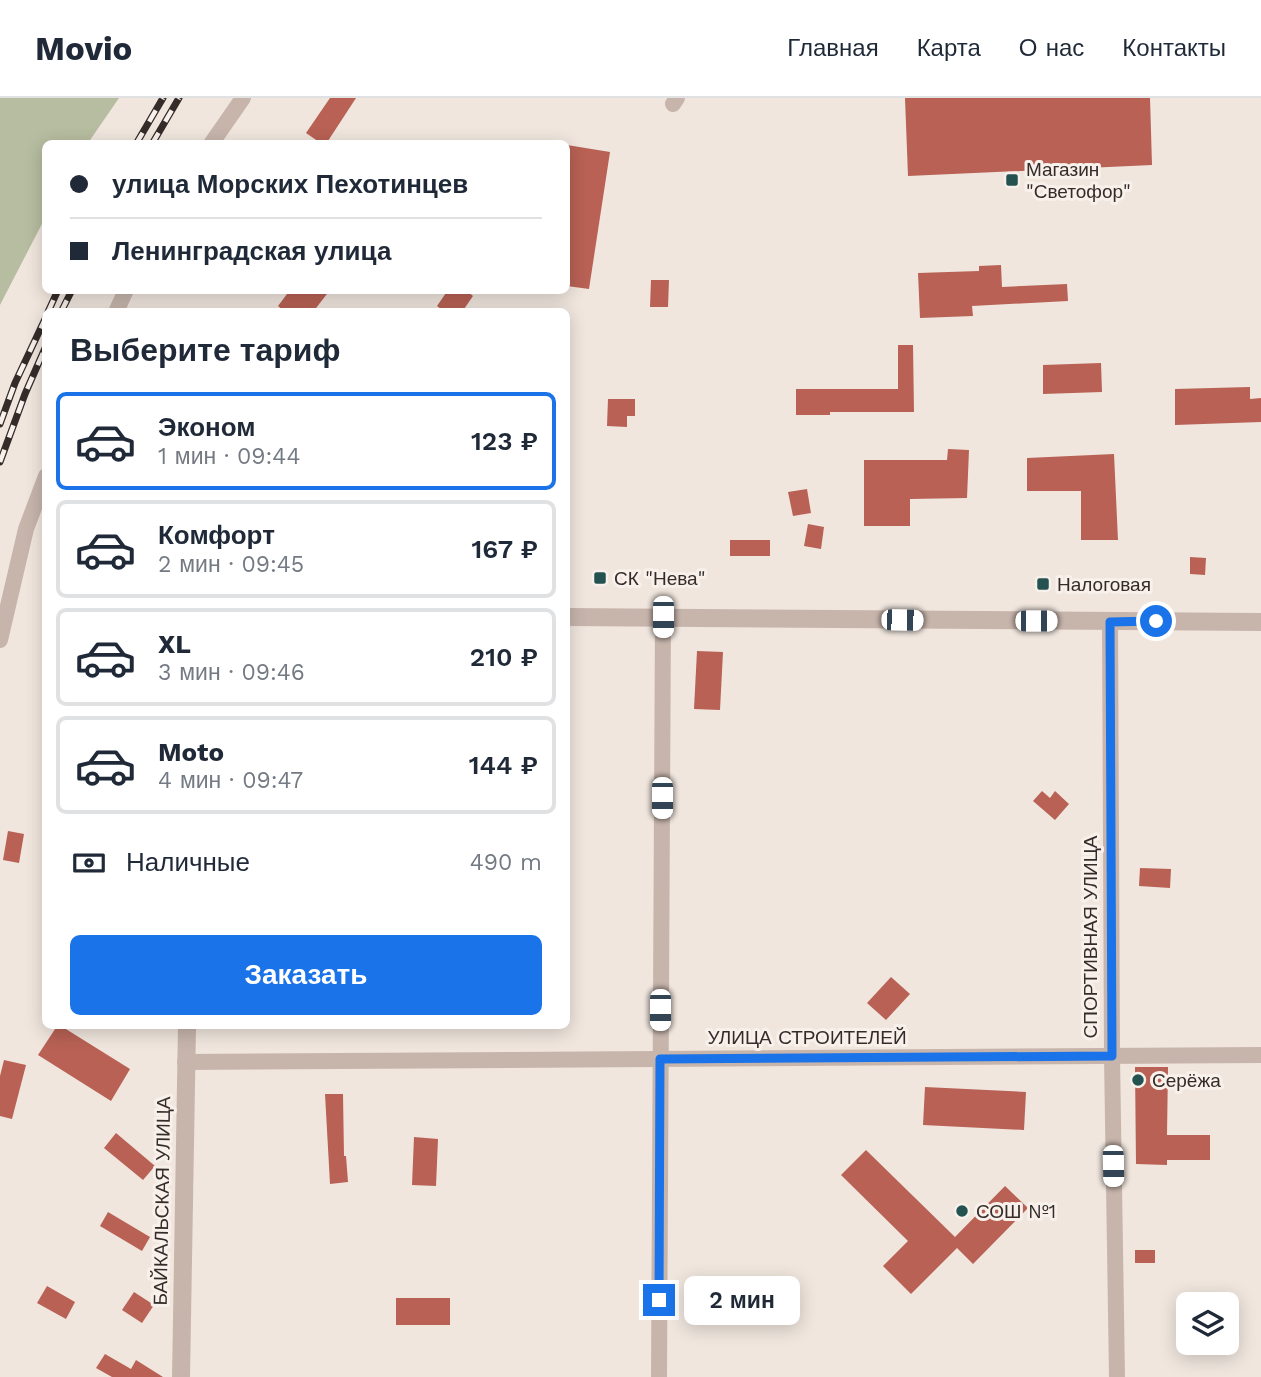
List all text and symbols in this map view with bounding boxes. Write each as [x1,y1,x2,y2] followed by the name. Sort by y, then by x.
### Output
[35,29,132,68] text: Movio
[787,34,879,62] text: Главная
[917,34,981,62] text: Карта
[1019,34,1084,62] text: О нас
[1122,34,1226,62] text: Контакты
[1026,158,1131,203] place label: Магазин "Светофор"
[112,169,468,199] text: улица Морских Пехотинцев
[1004,172,1020,188] marker: Магазин "Светофор"
[112,236,391,266] text: Ленинградская улица
[70,331,341,369] text: Выберите тариф
[74,410,137,473] icon: car
[158,412,256,442] text: Эконом
[471,426,538,456] text: 123 ₽
[158,443,300,470] text: 1 мин · 09:44
[74,518,137,581] icon: car
[158,520,275,550] text: Комфорт
[472,534,538,564] text: 167 ₽
[158,551,304,578] text: 2 мин · 09:45
[614,567,705,590] place label: СК "Нева"
[592,570,608,586] marker: СК "Нева"
[1057,573,1151,596] place label: Налоговая
[1035,576,1051,592] marker: Налоговая
[653,596,674,638] car
[1140,605,1172,637] route start
[881,609,924,631] car
[1016,611,1058,632] car
[74,626,137,689] icon: car
[158,629,191,659] text: XL
[470,642,538,672] text: 210 ₽
[158,659,305,686] text: 3 мин · 09:46
[74,734,137,797] icon: car
[158,737,224,767] text: Moto
[469,750,538,780] text: 144 ₽
[158,767,303,794] text: 4 мин · 09:47
[652,777,673,819] car
[1079,835,1102,1038] street label: СПОРТИВНАЯ УЛИЦА
[70,844,108,882] icon: cash
[126,847,250,877] text: Наличные
[470,849,542,876] text: 490 m
[70,935,542,1015] button: Заказать
[650,989,671,1031] car
[707,1026,907,1049] street label: УЛИЦА СТРОИТЕЛЕЙ
[1152,1069,1221,1092] place label: Серёжа
[1130,1072,1146,1088] marker: Серёжа
[149,1096,175,1306] street label: БАЙКАЛЬСКАЯ УЛИЦА
[1103,1145,1124,1187] car
[976,1200,1056,1223] place label: СОШ №1
[954,1203,970,1219] marker: СОШ №1
[684,1276,799,1324] callout: 2 мин
[643,1284,675,1316] route end
[709,1287,775,1314] text: 2 мин
[1176,1292,1239,1355] map controls
[1176,1292,1239,1355] button: layers

